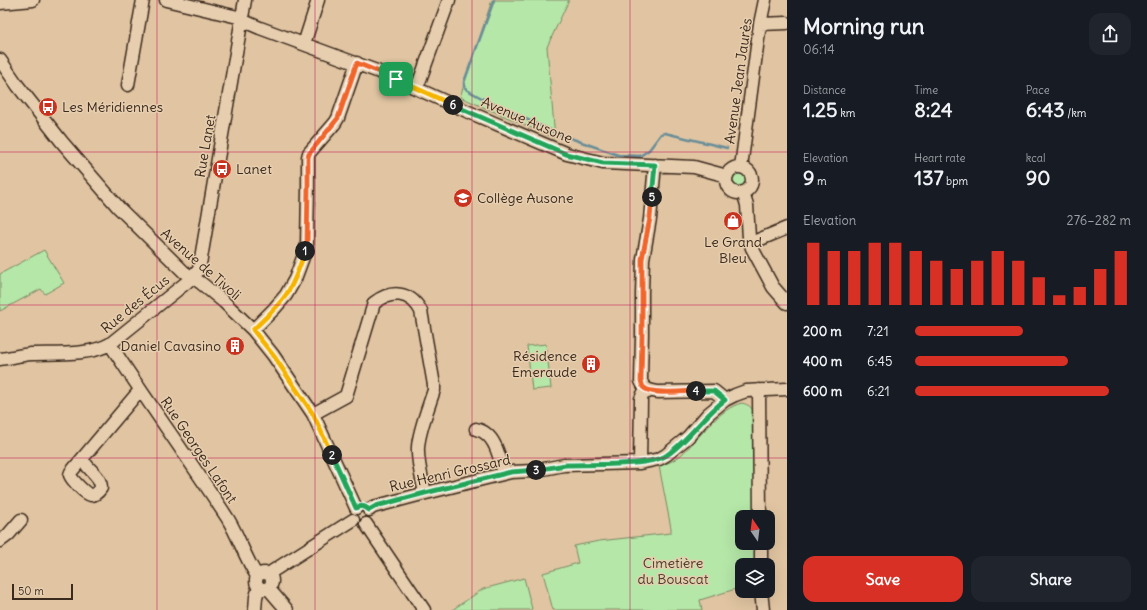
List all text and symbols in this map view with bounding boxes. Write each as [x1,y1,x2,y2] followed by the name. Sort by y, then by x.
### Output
[803,12,925,40] text: Morning run
[1089,13,1131,55] button: share
[720,17,756,145] street label: Avenue Jean Jaurès
[803,41,835,58] text: 06:14
[379,62,413,96] pin
[385,68,407,90] icon: arrive
[803,83,846,97] text: Distance
[914,83,938,97] text: Time
[1026,83,1050,97] text: Pace
[479,93,575,147] street label: Avenue Ausone
[443,95,463,115] pin: 6
[37,96,59,118] bus stop icon: Les Méridiennes
[803,97,838,122] text: 1.25
[914,97,953,122] text: 8:24
[1026,97,1065,122] text: 6:43
[62,98,163,116] place label: Les Méridiennes
[450,98,456,112] text: 6
[838,106,855,120] text: km
[1065,106,1087,120] text: /km
[191,113,219,179] street label: Rue Lanet
[803,151,848,165] text: Elevation
[914,151,965,165] text: Heart rate
[1026,151,1045,165] text: kcal
[211,158,233,180] bus stop icon: Lanet
[236,160,272,178] place label: Lanet
[803,165,815,190] text: 9
[914,165,943,190] text: 137
[1026,165,1050,190] text: 90
[815,174,827,188] text: m
[943,174,968,188] text: bpm
[452,187,474,209] school or university icon: Collège Ausone
[642,187,662,207] pin: 5
[477,189,574,207] place label: Collège Ausone
[649,190,655,204] text: 5
[722,210,744,232] shop icon: Le Grand Bleu
[803,212,856,229] text: Elevation
[1067,212,1131,229] text: 276–282 m
[157,224,245,304] street label: Avenue de Tivoli
[704,233,762,267] place label: Le Grand Bleu
[295,241,315,261] pin: 1
[303,244,307,258] text: 1
[97,271,173,337] street label: Rue des Écus
[803,323,842,340] text: 200 m
[867,323,889,340] text: 7:21
[224,335,246,357] building icon: Daniel Cavasino
[121,337,221,355] place label: Daniel Cavasino
[512,347,577,381] place label: Résidence Emeraude
[580,353,602,375] building icon: Résidence Emeraude
[803,353,842,370] text: 400 m
[867,353,892,370] text: 6:45
[686,381,706,401] pin: 4
[803,383,842,400] text: 600 m
[867,383,890,400] text: 6:21
[693,384,699,398] text: 4
[157,393,241,507] street label: Rue Georges Lafont
[322,445,342,465] pin: 2
[329,448,335,462] text: 2
[388,450,512,496] street label: Rue Henri Grossard
[526,460,546,480] pin: 3
[533,463,539,477] text: 3
[735,510,775,550] north arrow
[735,510,775,598] map controls
[637,554,709,588] park label: Cimetière du Bouscat
[803,556,963,602] button: Save
[971,556,1131,602] button: Share
[735,558,775,598] button: layers
[12,582,73,601] scale bar
[18,584,44,598] text: 50 m

